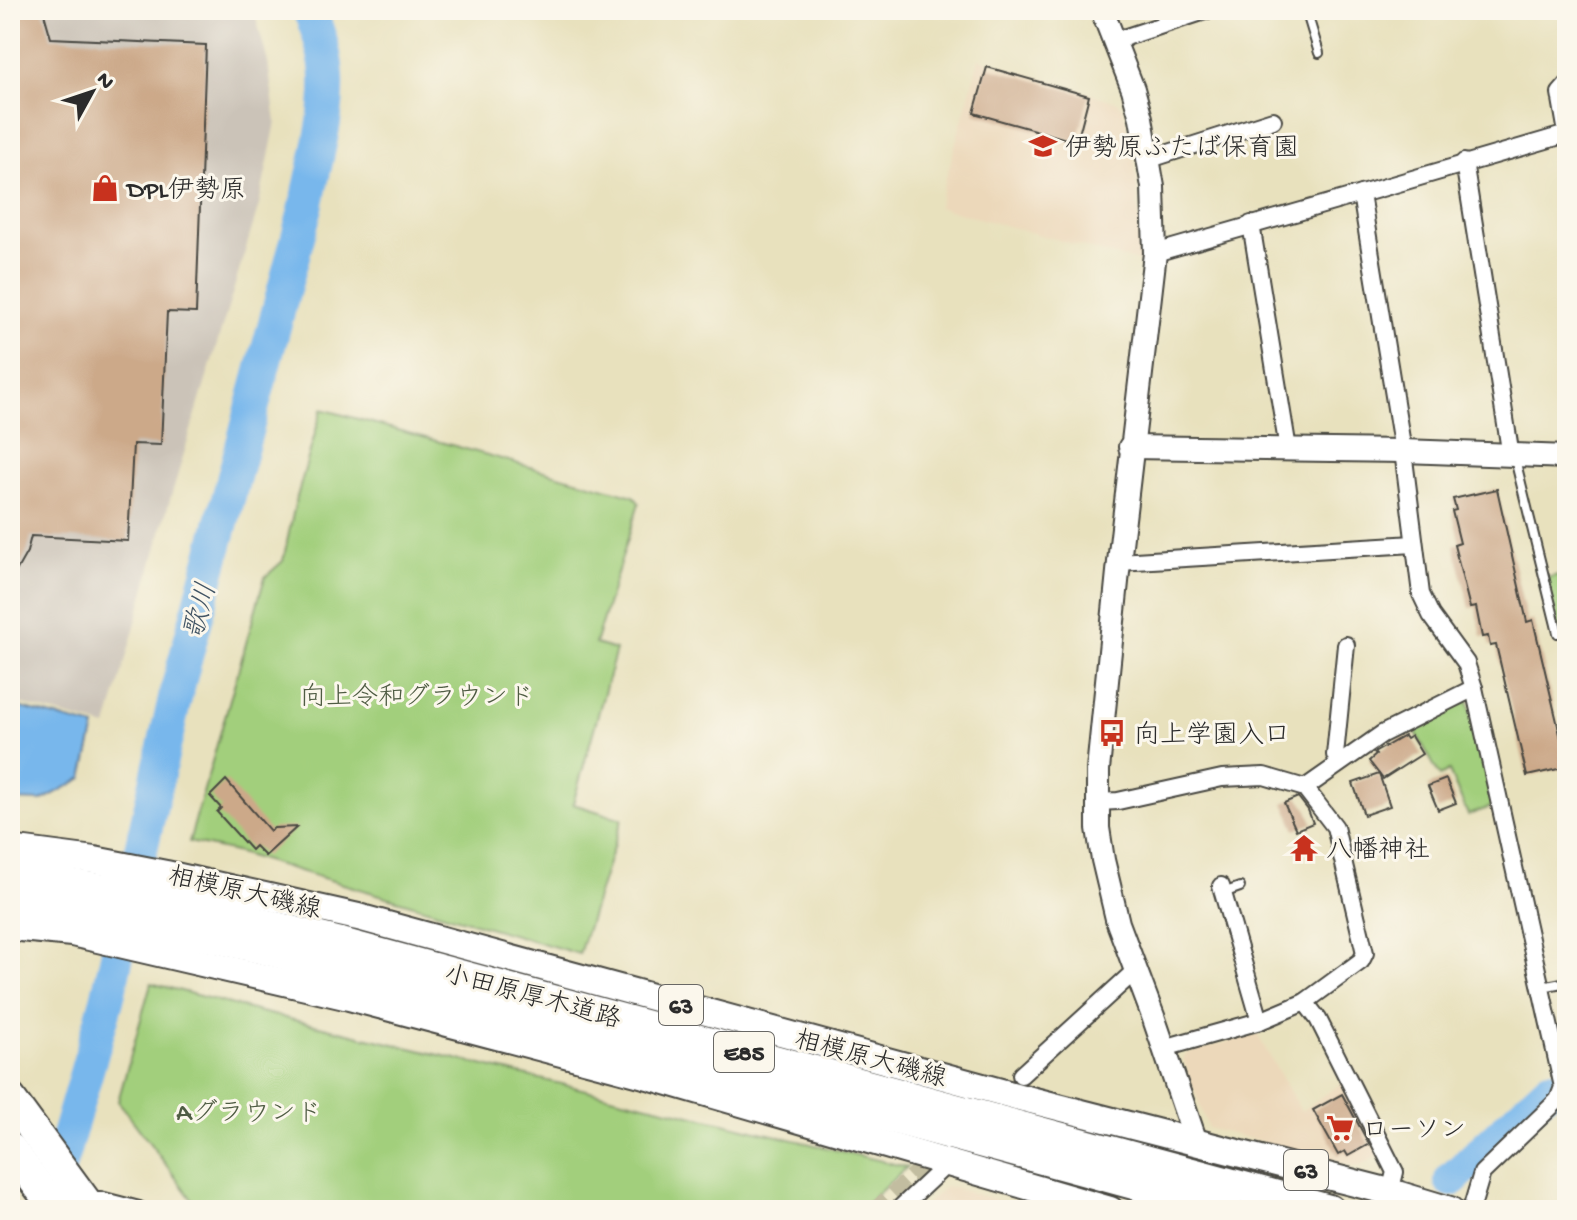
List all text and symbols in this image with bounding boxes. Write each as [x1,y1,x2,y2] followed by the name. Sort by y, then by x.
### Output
[52,52,132,132] north arrow
[90,68,119,96] text: N
[1028,131,1058,161] school or university icon: 伊勢原ふたば保育園
[1065,133,1299,166] place label: 伊勢原ふたば保育園
[90,173,120,203] shop icon: DPL伊勢原
[125,175,246,208] place label: DPL伊勢原
[178,580,226,642] water label: 歌川
[300,682,534,715] park label: 向上令和グラウンド
[1097,718,1127,748] bus stop icon: 向上学園入口
[1134,720,1290,753] place label: 向上学園入口
[1289,833,1319,863] temple icon: 八幡神社
[1326,836,1430,868] place label: 八幡神社
[164,862,324,928] street label: 相模原大磯線
[440,959,624,1038] street label: 小田原厚木道路
[659,985,703,1025] road number: 63
[790,1025,949,1097] street label: 相模原大磯線
[714,1032,774,1072] road number: E85
[176,1098,322,1131] park label: Aグラウンド
[1325,1113,1355,1143] supermarket icon: ローソン
[1362,1117,1466,1148] place label: ローソン
[1284,1150,1328,1190] road number: 63

